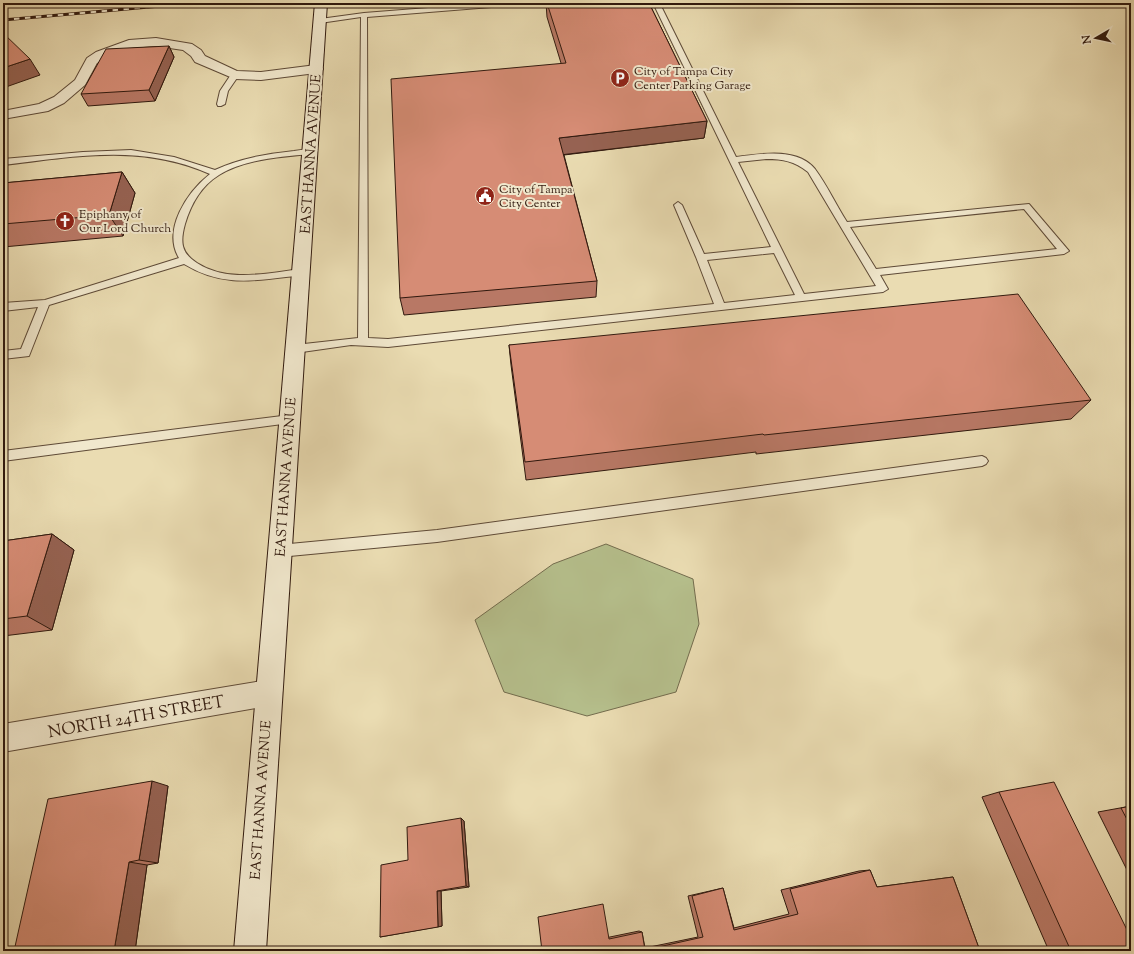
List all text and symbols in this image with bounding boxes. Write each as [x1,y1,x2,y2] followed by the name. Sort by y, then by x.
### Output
[1076,18,1116,58] north arrow
[1078,34,1096,46] text: N
[634,63,751,95] place label: City of Tampa City Center Parking Garage
[609,67,631,89] parking icon: City of Tampa City Center Parking Garage
[296,73,328,235] street label: EAST HANNA AVENUE
[499,181,573,213] place label: City of Tampa City Center
[474,185,496,207] public building icon: City of Tampa City Center
[79,206,171,238] place label: Epiphany of Our Lord Church
[54,210,76,232] church icon: Epiphany of Our Lord Church
[271,396,303,558] street label: EAST HANNA AVENUE
[46,691,226,745] street label: NORTH 24TH STREET
[246,719,278,881] street label: EAST HANNA AVENUE

